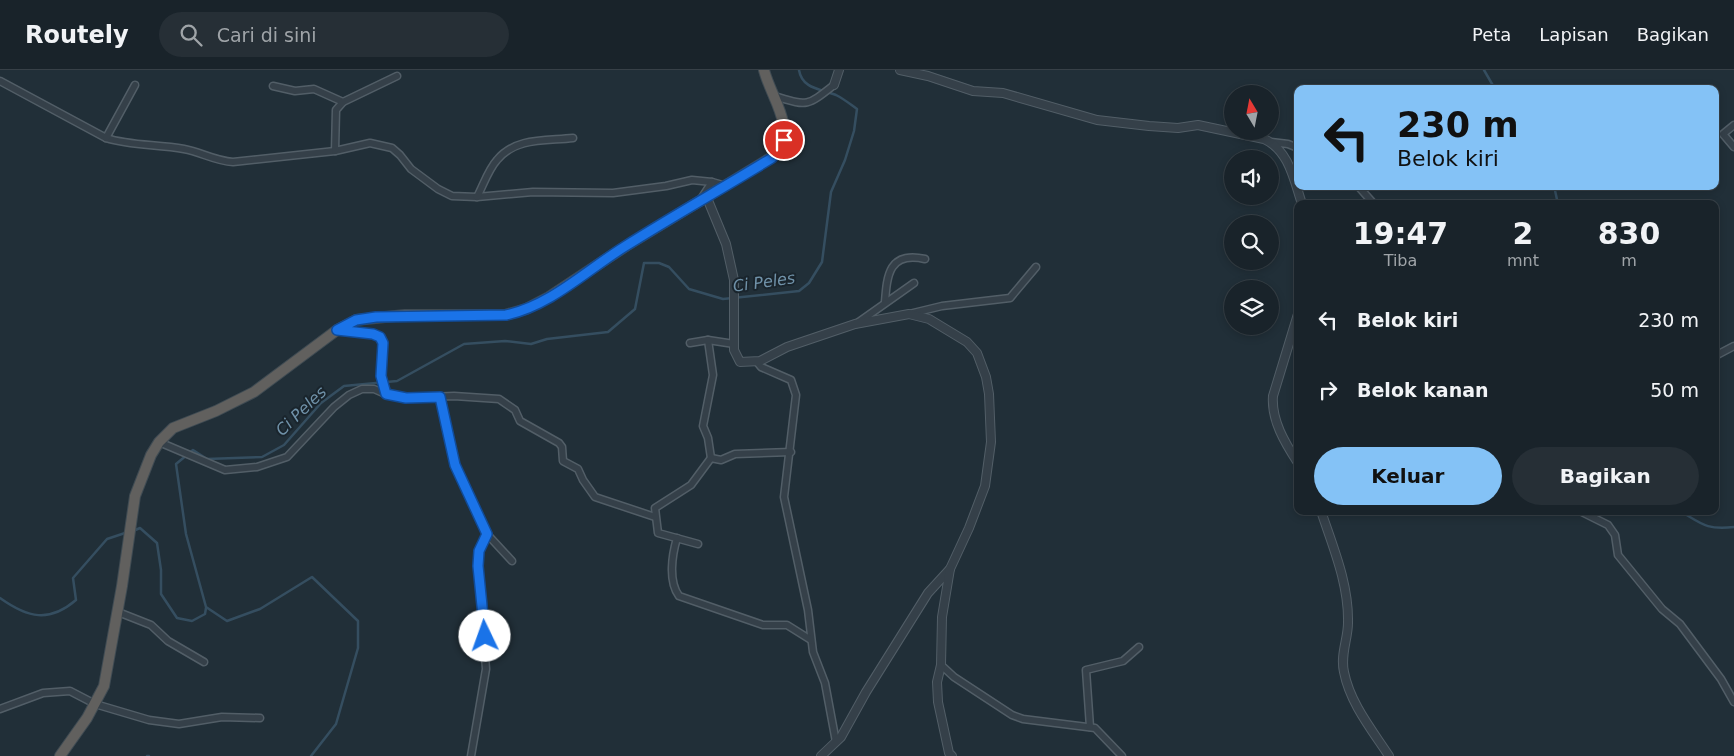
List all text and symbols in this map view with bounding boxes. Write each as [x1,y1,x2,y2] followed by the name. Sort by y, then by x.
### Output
[159,12,509,57] search box
[25,21,129,49] text: Routely
[177,21,205,49] icon: search
[217,24,317,46] text: Cari di sini
[1472,24,1511,45] text: Peta
[1539,24,1609,45] text: Lapisan
[1637,24,1709,45] text: Bagikan
[1224,85,1279,140] north arrow
[1224,85,1279,335] map controls
[1314,105,1379,170] icon: left
[1397,105,1519,145] text: 230 m
[763,119,805,161] pin
[770,126,798,154] icon: arrive
[1397,146,1499,171] text: Belok kiri
[1224,150,1279,205] button: sound
[1224,215,1279,270] button: search
[1353,216,1448,251] text: 19:47
[1513,216,1533,251] text: 2
[1598,216,1660,251] text: 830
[1384,251,1417,270] text: Tiba
[1507,251,1539,270] text: mnt
[1621,251,1637,270] text: m
[732,268,796,296] water label: Ci Peles
[1224,280,1279,335] button: layers
[1314,306,1342,334] icon: left
[1357,309,1458,331] text: Belok kiri
[1638,309,1699,331] text: 230 m
[1314,376,1342,404] icon: right
[1357,379,1489,401] text: Belok kanan
[1650,379,1699,401] text: 50 m
[272,382,330,440] water label: Ci Peles
[1314,447,1502,505] button: Keluar
[1512,447,1699,505] button: Bagikan
[458,609,510,661] position arrow

